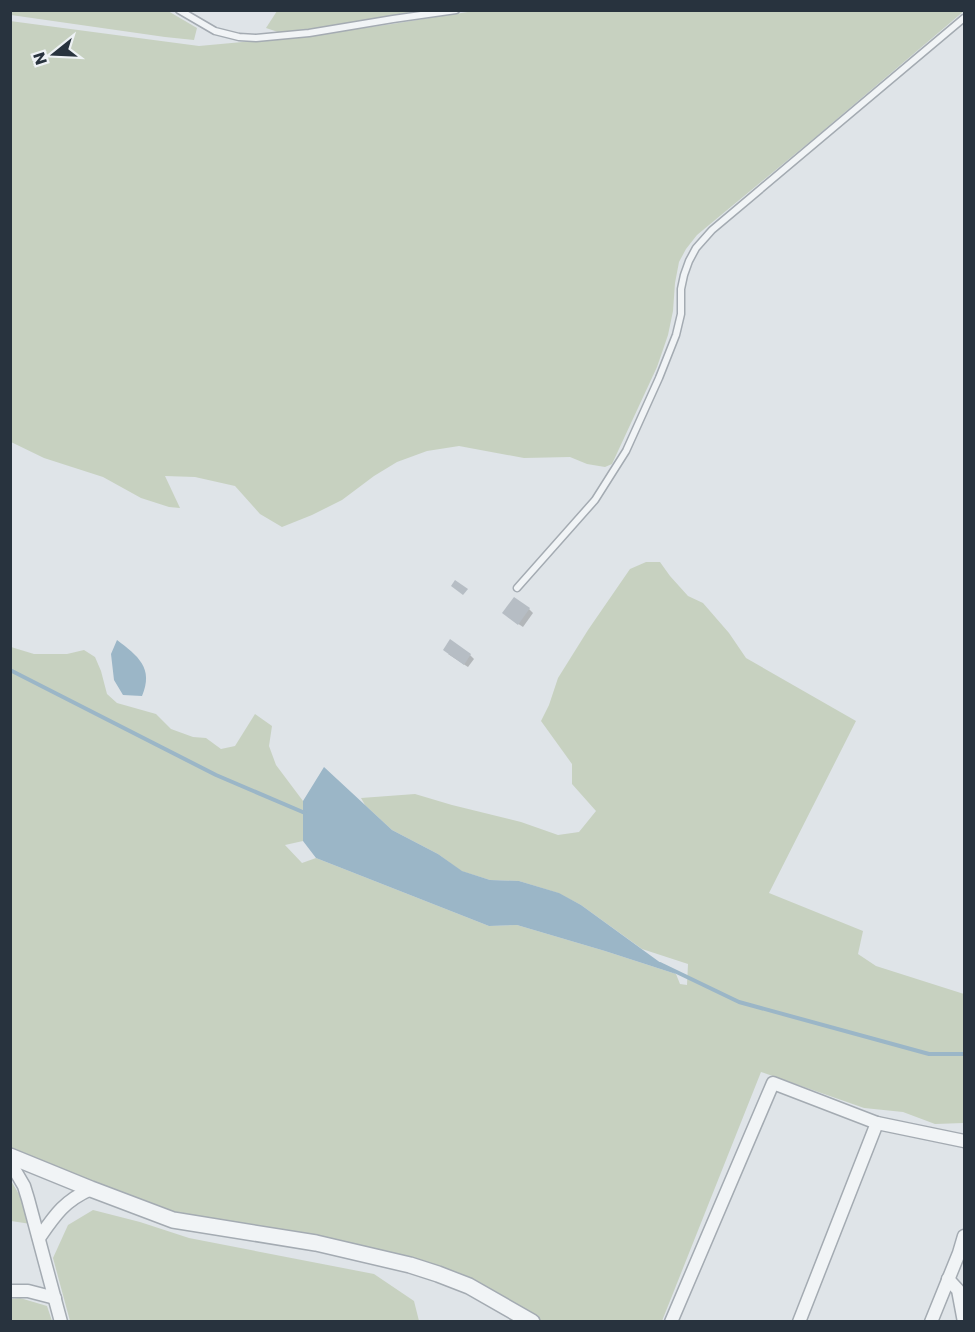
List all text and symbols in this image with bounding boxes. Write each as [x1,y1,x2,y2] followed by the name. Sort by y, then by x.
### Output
[24,24,84,84] north arrow
[27,49,53,68] text: N

